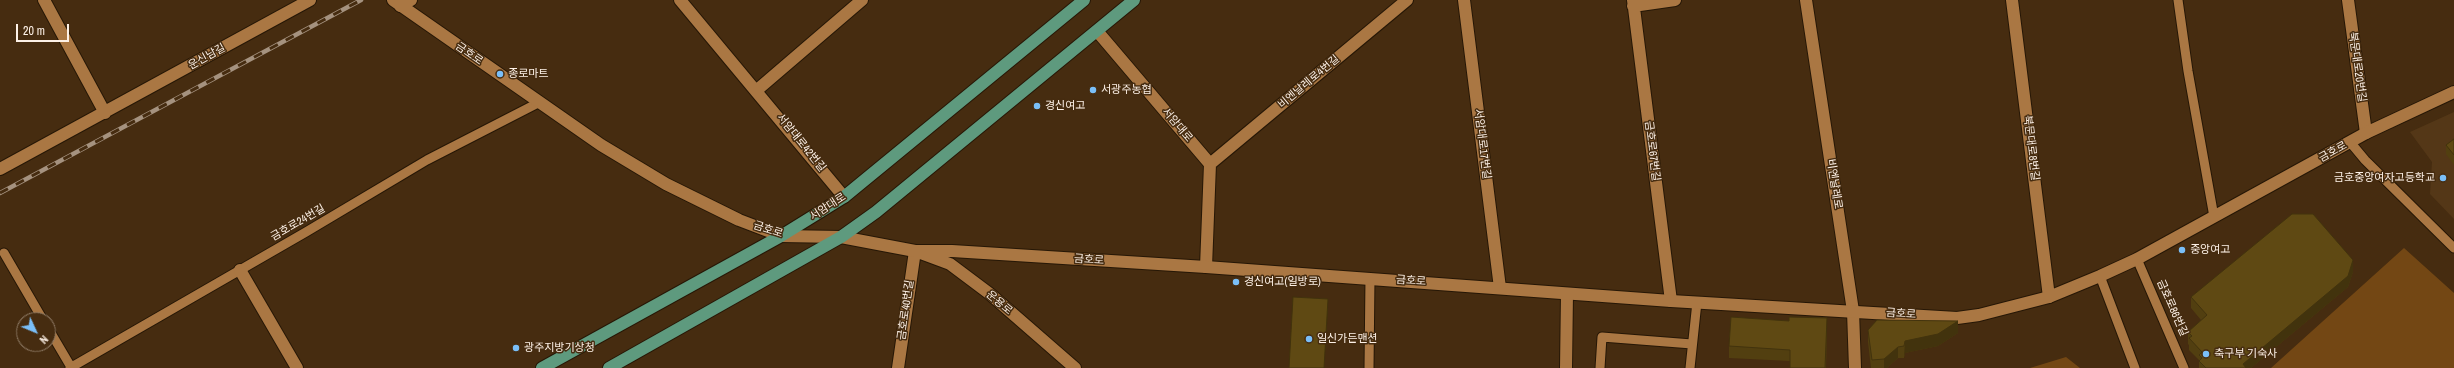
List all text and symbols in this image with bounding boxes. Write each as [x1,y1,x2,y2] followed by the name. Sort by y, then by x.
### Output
[18,16,71,42] scale bar
[23,23,45,39] text: 20 m
[2346,31,2368,103] street label: 북문대로20번길
[453,40,485,68] street label: 금호로
[186,41,228,73] street label: 운신남길
[1276,53,1342,111] street label: 비엔날레로4번길
[508,67,548,81] place label: 종로마트
[495,69,505,79] marker: 종로마트
[1101,83,1152,97] place label: 서광주농협
[1088,85,1098,95] marker: 서광주농협
[1045,99,1085,113] place label: 경신여고
[1032,101,1042,111] marker: 경신여고
[1159,105,1195,145] street label: 서암대로
[1471,108,1493,180] street label: 서암대로17번길
[774,111,828,175] street label: 서암대로42번길
[2020,115,2042,181] street label: 북문대로8번길
[1642,120,1662,182] street label: 금호로67번길
[2317,139,2349,165] street label: 금호로
[1824,158,1844,210] street label: 비엔날레로
[2334,171,2435,185] place label: 금호중앙여자고등학교
[2438,173,2448,183] marker: 금호중앙여자고등학교
[807,190,849,224] street label: 서암대로
[268,202,328,244] street label: 금호로24번길
[752,219,784,241] street label: 금호로
[2190,243,2230,257] place label: 중앙여고
[2177,245,2187,255] marker: 중앙여고
[1073,252,1105,268] street label: 금호로
[1395,273,1427,289] street label: 금호로
[1244,275,1321,289] place label: 경신여고(일방로)
[1231,277,1241,287] marker: 경신여고(일방로)
[2154,278,2190,338] street label: 금호로86번길
[895,279,917,341] street label: 금호로40번길
[983,288,1015,318] street label: 운용로
[1885,306,1917,322] street label: 금호로
[16,312,56,352] north arrow
[37,332,51,347] text: N
[1317,332,1378,346] place label: 일신가든맨션
[1304,334,1314,344] marker: 일신가든맨션
[524,341,595,355] place label: 광주지방기상청
[511,343,521,353] marker: 광주지방기상청
[2214,347,2277,361] place label: 축구부 기숙사
[2201,349,2211,359] marker: 축구부 기숙사

